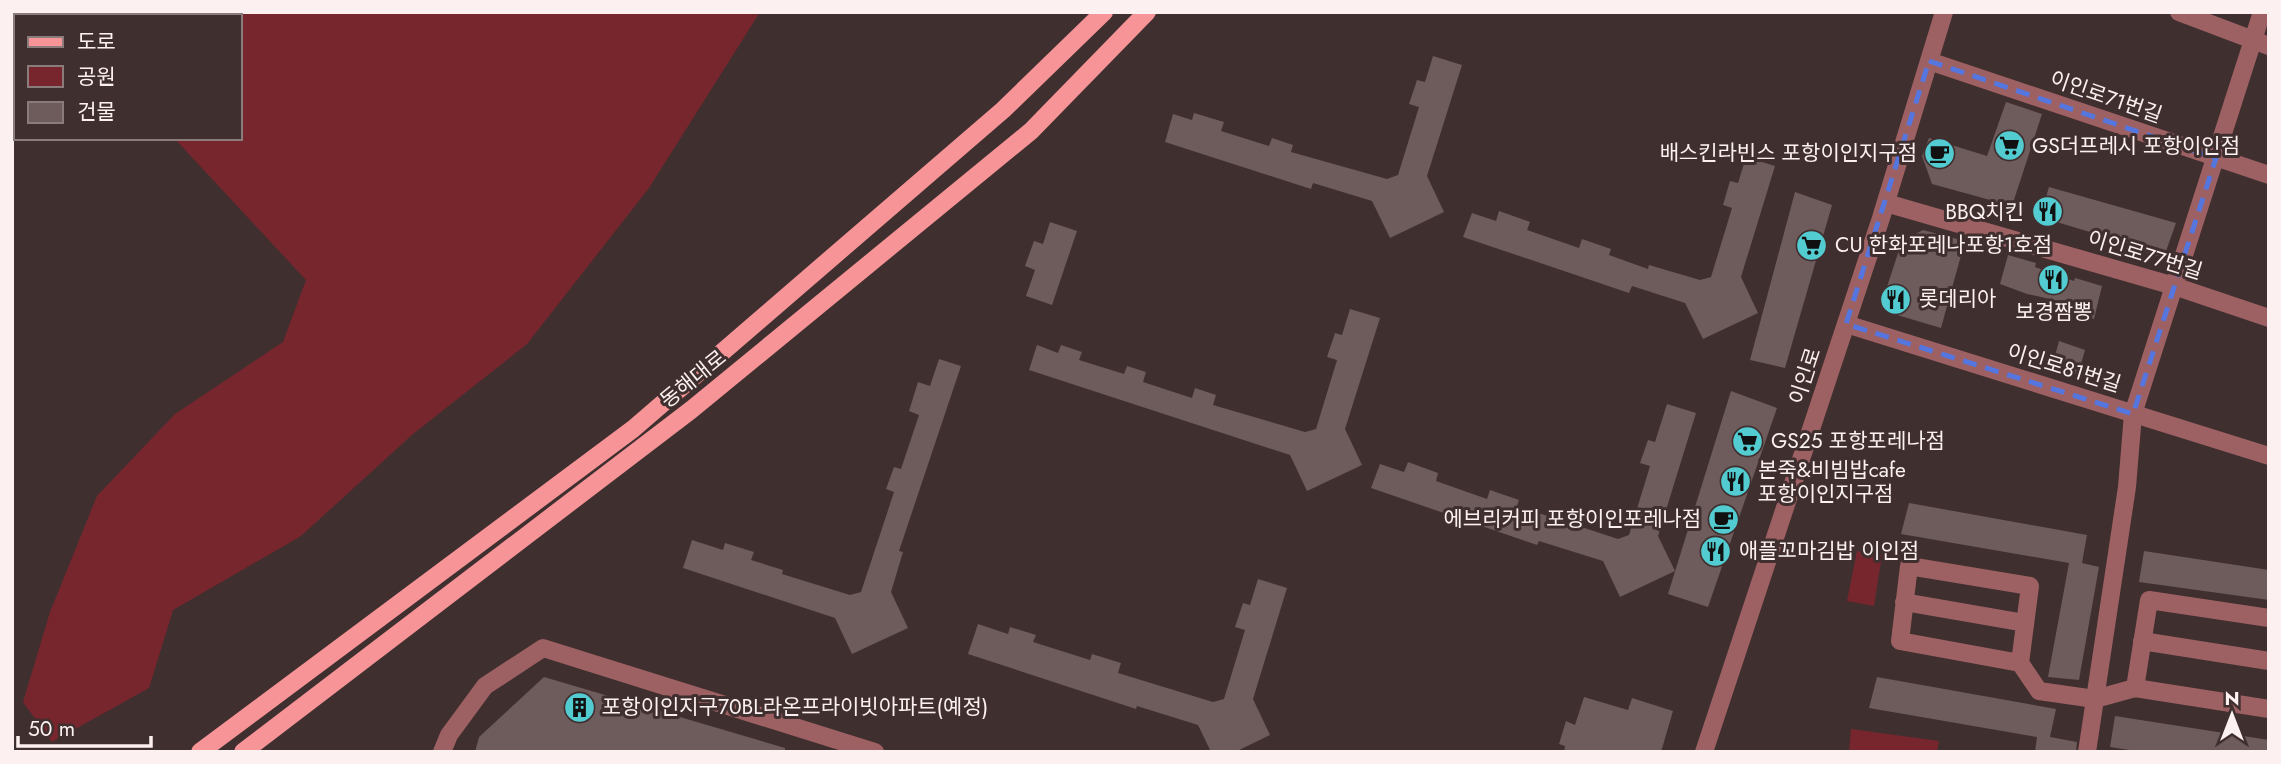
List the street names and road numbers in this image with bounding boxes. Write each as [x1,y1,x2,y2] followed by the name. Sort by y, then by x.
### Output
[2046,64,2166,130] street label: 이인로71번길
[2084,223,2206,287] street label: 이인로77번길
[2003,336,2125,400] street label: 이인로81번길
[654,343,732,415] street label: 동해대로
[1782,344,1828,408] street label: 이인로

